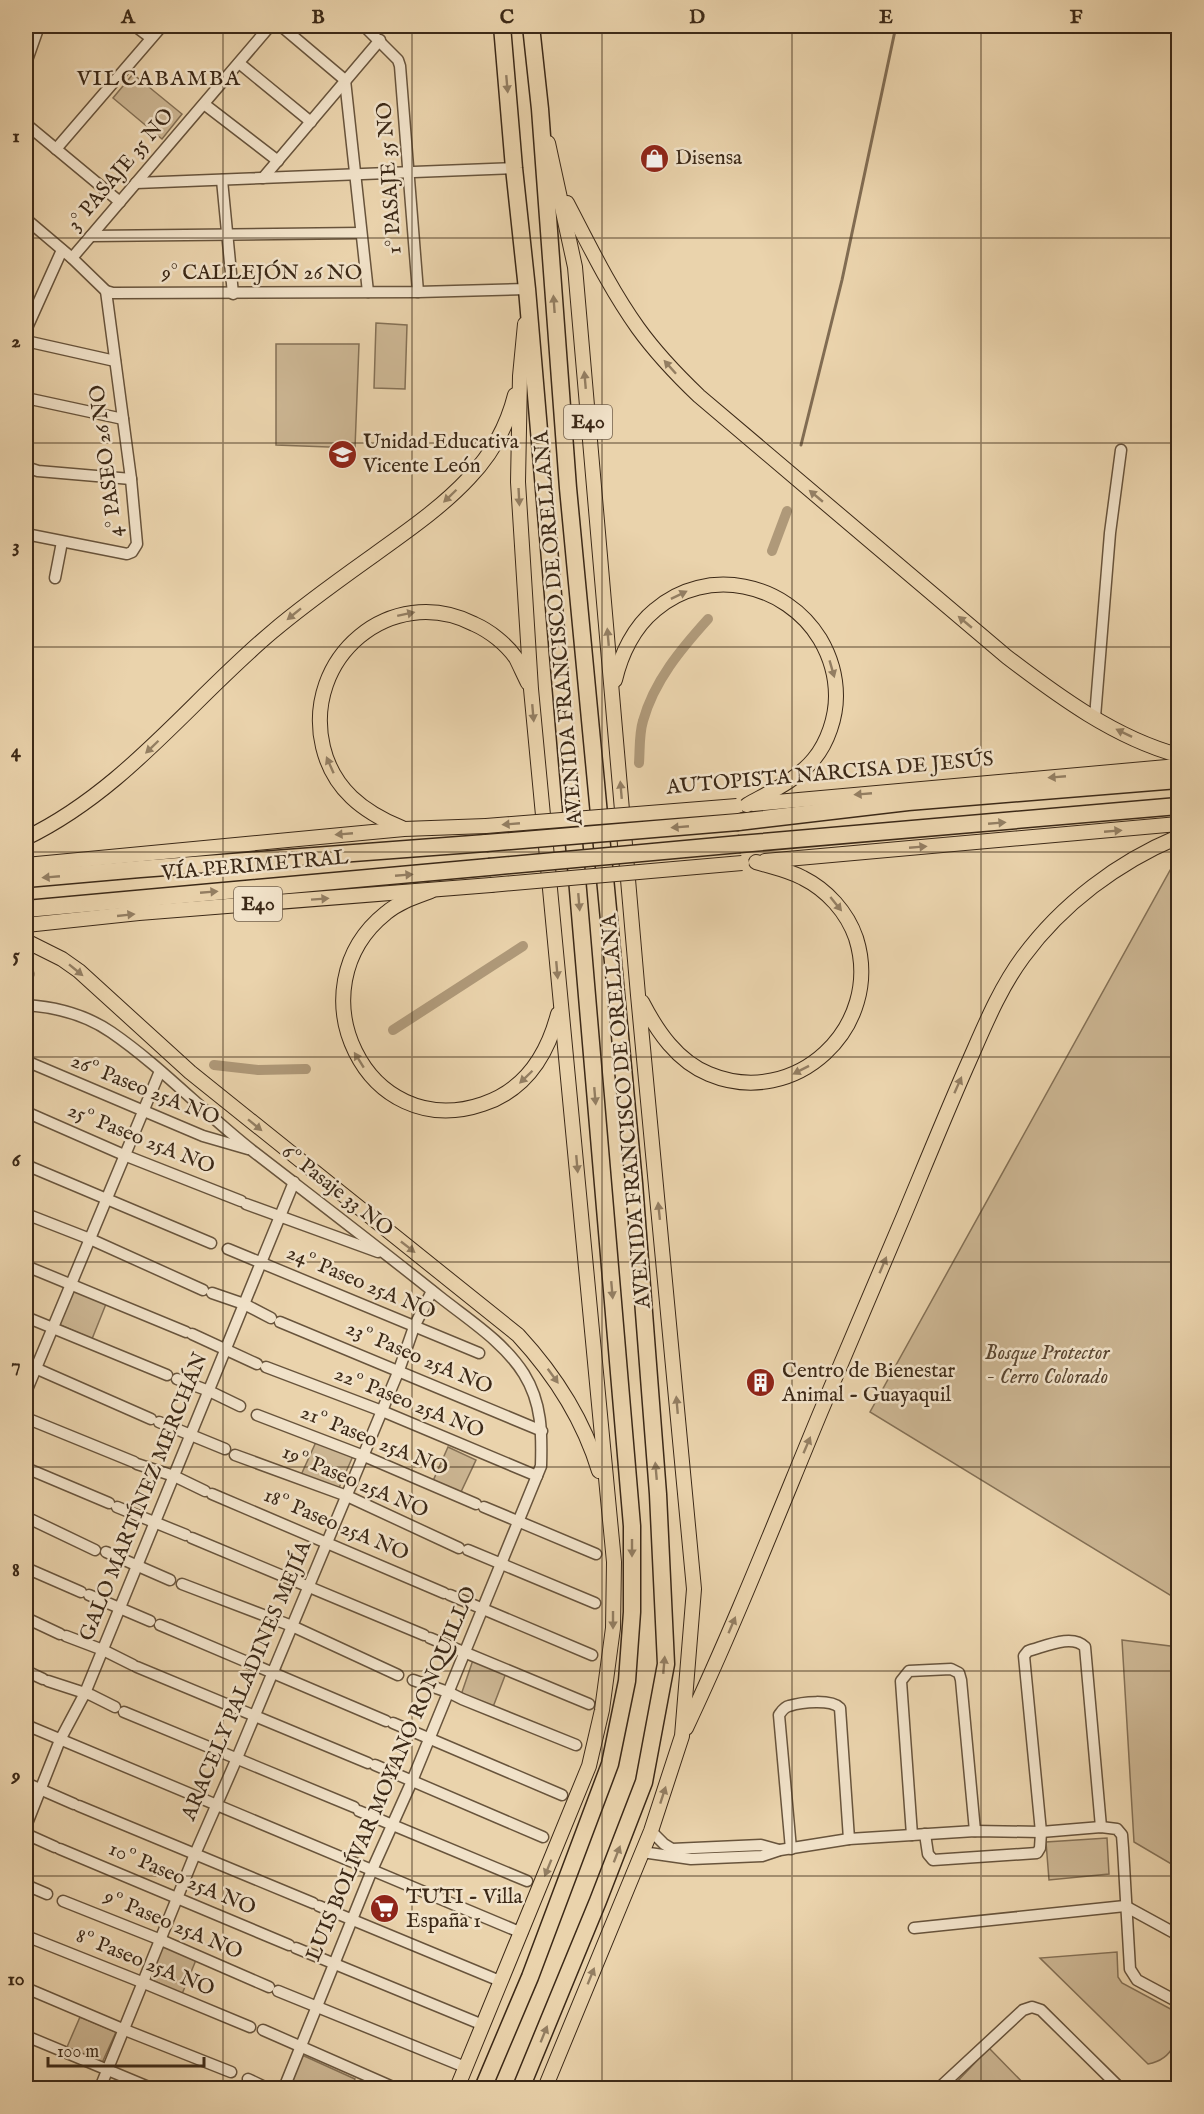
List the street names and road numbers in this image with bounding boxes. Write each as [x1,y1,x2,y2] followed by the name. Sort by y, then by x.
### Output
[371,101,409,255] street label: 1° PASAJE 35 NO
[62,103,180,237] street label: 3° PASAJE 35 NO
[161,259,362,287] street label: 9° CALLEJÓN 26 NO
[84,383,130,539] street label: 4° PASEO 26 NO
[564,405,612,439] road number: E40
[528,429,590,828] street label: AVENIDA FRANCISCO DE ORELLANA
[664,746,995,802] street label: AUTOPISTA NARCISA DE JESÚS
[159,843,350,888] street label: VÍA PERIMETRAL
[234,887,282,921] road number: E40
[596,912,658,1311] street label: AVENIDA FRANCISCO DE ORELLANA
[67,1048,223,1132] street label: 26º Paseo 25A NO
[63,1097,219,1181] street label: 25º Paseo 25A NO
[276,1139,398,1243] street label: 6º Pasaje 33 NO
[282,1239,440,1327] street label: 24º Paseo 25A NO
[342,1315,496,1401] street label: 23º Paseo 25A NO
[73,1348,214,1645] street label: GALO MARTÍNEZ MERCHÁN
[330,1361,488,1445] street label: 22º Paseo 25A NO
[296,1399,452,1483] street label: 21º Paseo 25A NO
[278,1439,432,1525] street label: 19º Paseo 25A NO
[259,1482,413,1568] street label: 18º Paseo 25A NO
[174,1536,319,1826] street label: ARACELY PALADINES MEJÍA
[300,1582,483,1966] street label: LUIS BOLÍVAR MOYANO RONQUILLO
[104,1836,260,1922] street label: 10º Paseo 25A NO
[99,1883,247,1966] street label: 9º Paseo 25A NO
[72,1923,218,2003] street label: 8º Paseo 25A NO

